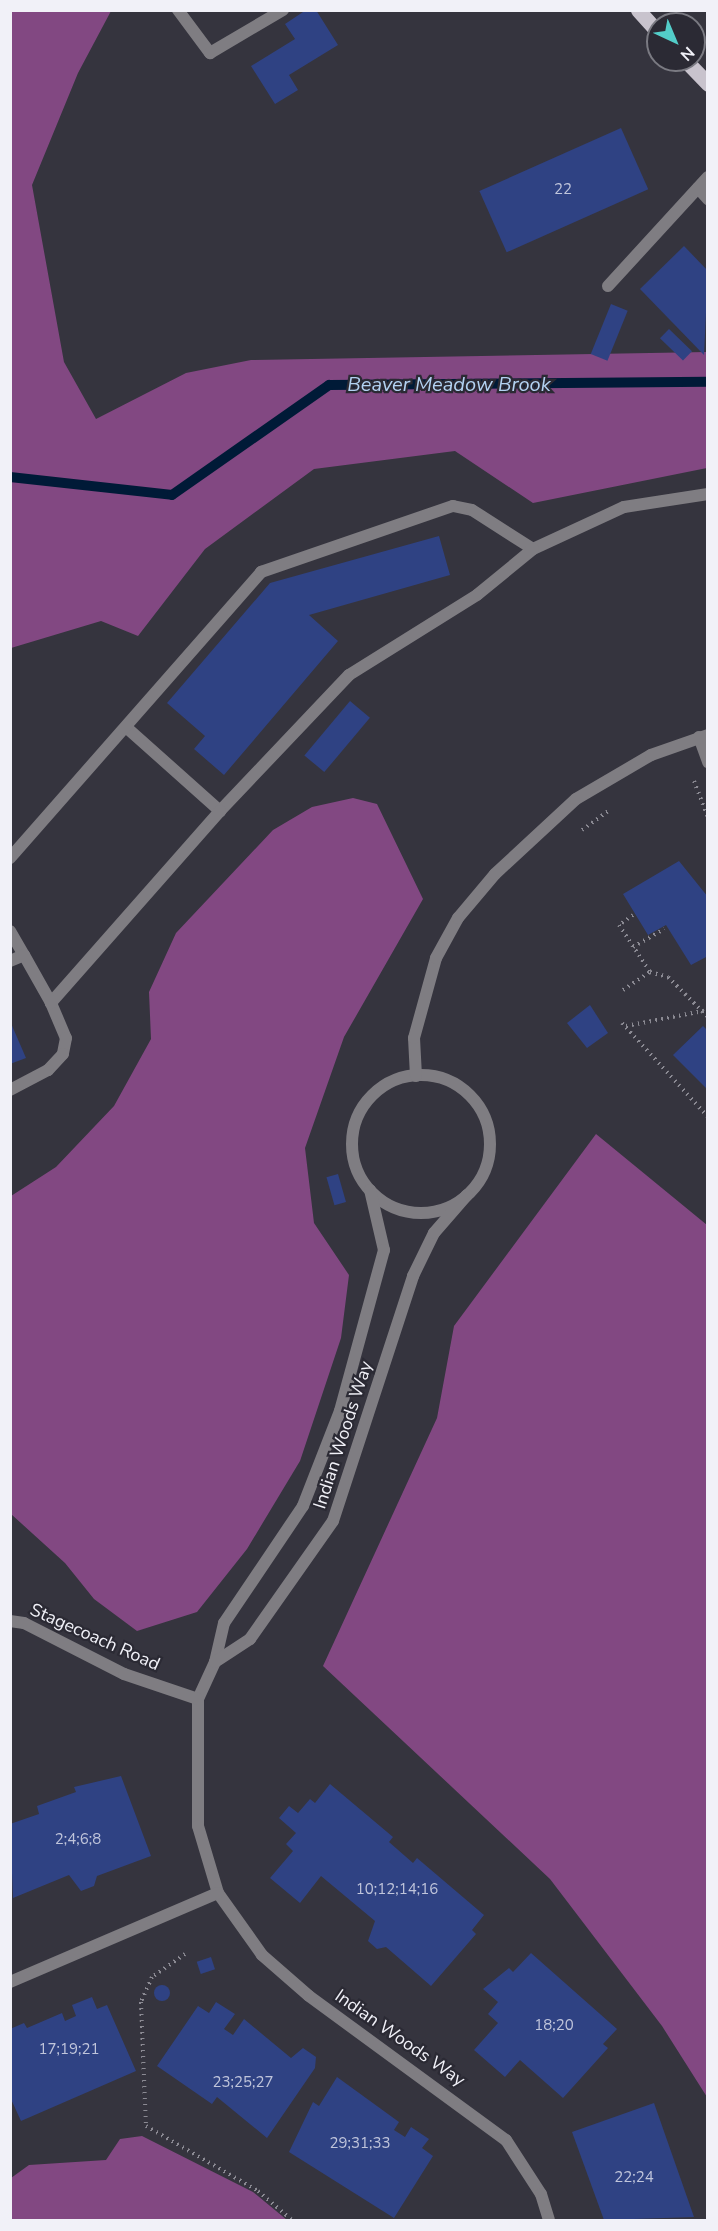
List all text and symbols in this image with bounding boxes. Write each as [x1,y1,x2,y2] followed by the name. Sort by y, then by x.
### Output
[646,12,706,72] north arrow
[675,41,699,66] text: N
[554,181,572,199] house number: 22
[347,372,551,396] water label: Beaver Meadow Brook
[309,1358,377,1512] street label: Indian Woods Way
[27,1599,163,1675] street label: Stagecoach Road
[55,1831,101,1849] house number: 2;4;6;8
[356,1881,438,1899] house number: 10;12;14;16
[331,1985,469,2091] street label: Indian Woods Way
[534,2017,574,2035] house number: 18;20
[39,2041,99,2059] house number: 17;19;21
[213,2074,273,2092] house number: 23;25;27
[330,2135,390,2153] house number: 29;31;33
[614,2169,654,2187] house number: 22;24

